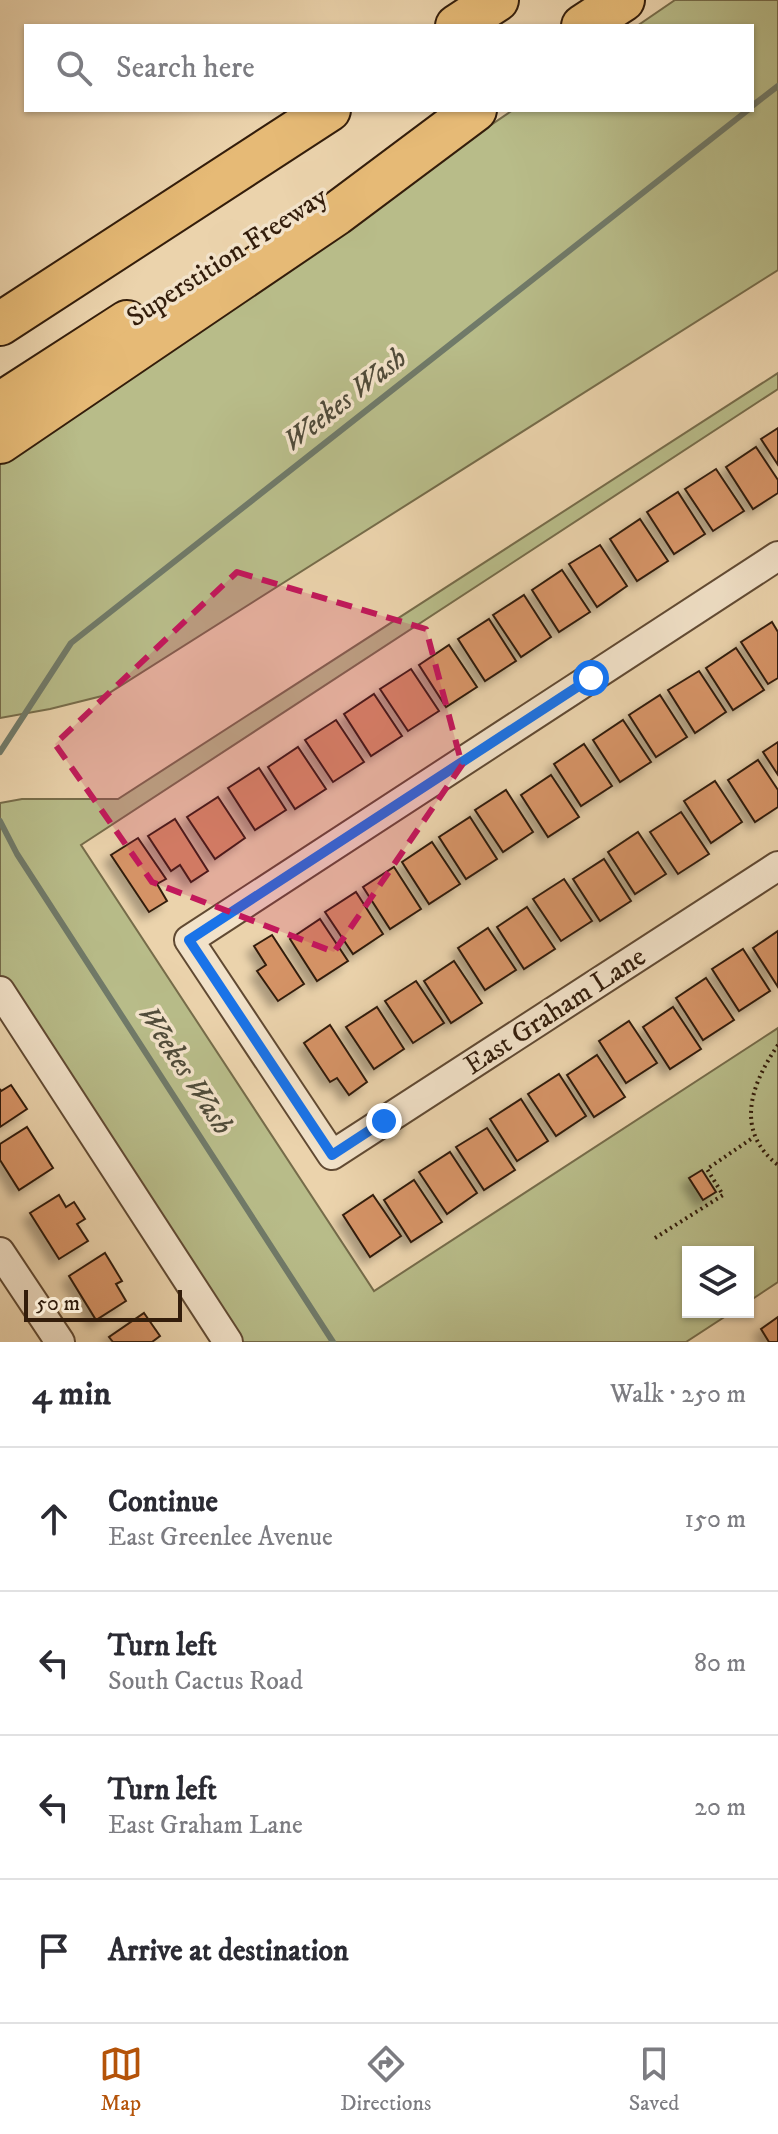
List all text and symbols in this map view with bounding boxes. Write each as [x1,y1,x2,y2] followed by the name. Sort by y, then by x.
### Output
[24,24,754,112] search box
[52,46,96,90] icon: search
[116,50,255,87] text: Search here
[120,179,335,335] street label: Superstition Freeway
[275,340,415,460] water label: Weekes Wash
[573,660,609,696] route start
[458,939,652,1083] street label: East Graham Lane
[129,998,241,1142] water label: Weekes Wash
[366,1103,402,1139] route end
[682,1246,754,1318] map controls
[682,1246,754,1318] button: layers
[24,1286,182,1322] scale bar
[36,1290,80,1317] text: 50 m
[32,1373,111,1415] text: 4 min
[610,1378,746,1411] text: Walk · 250 m
[108,1484,218,1521] text: Continue
[32,1497,76,1541] icon: ahead
[685,1503,746,1536] text: 150 m
[108,1521,333,1554] text: East Greenlee Avenue
[108,1628,217,1665] text: Turn left
[32,1641,76,1685] icon: left
[694,1647,746,1680] text: 80 m
[108,1665,303,1698] text: South Cactus Road
[108,1772,217,1809] text: Turn left
[32,1785,76,1829] icon: left
[694,1791,746,1824] text: 20 m
[108,1809,303,1842] text: East Graham Lane
[32,1929,76,1973] icon: arrive
[108,1933,349,1970] text: Arrive at destination
[99,2042,143,2117] tab: Map
[340,2042,431,2117] tab: Directions
[629,2042,679,2117] tab: Saved

